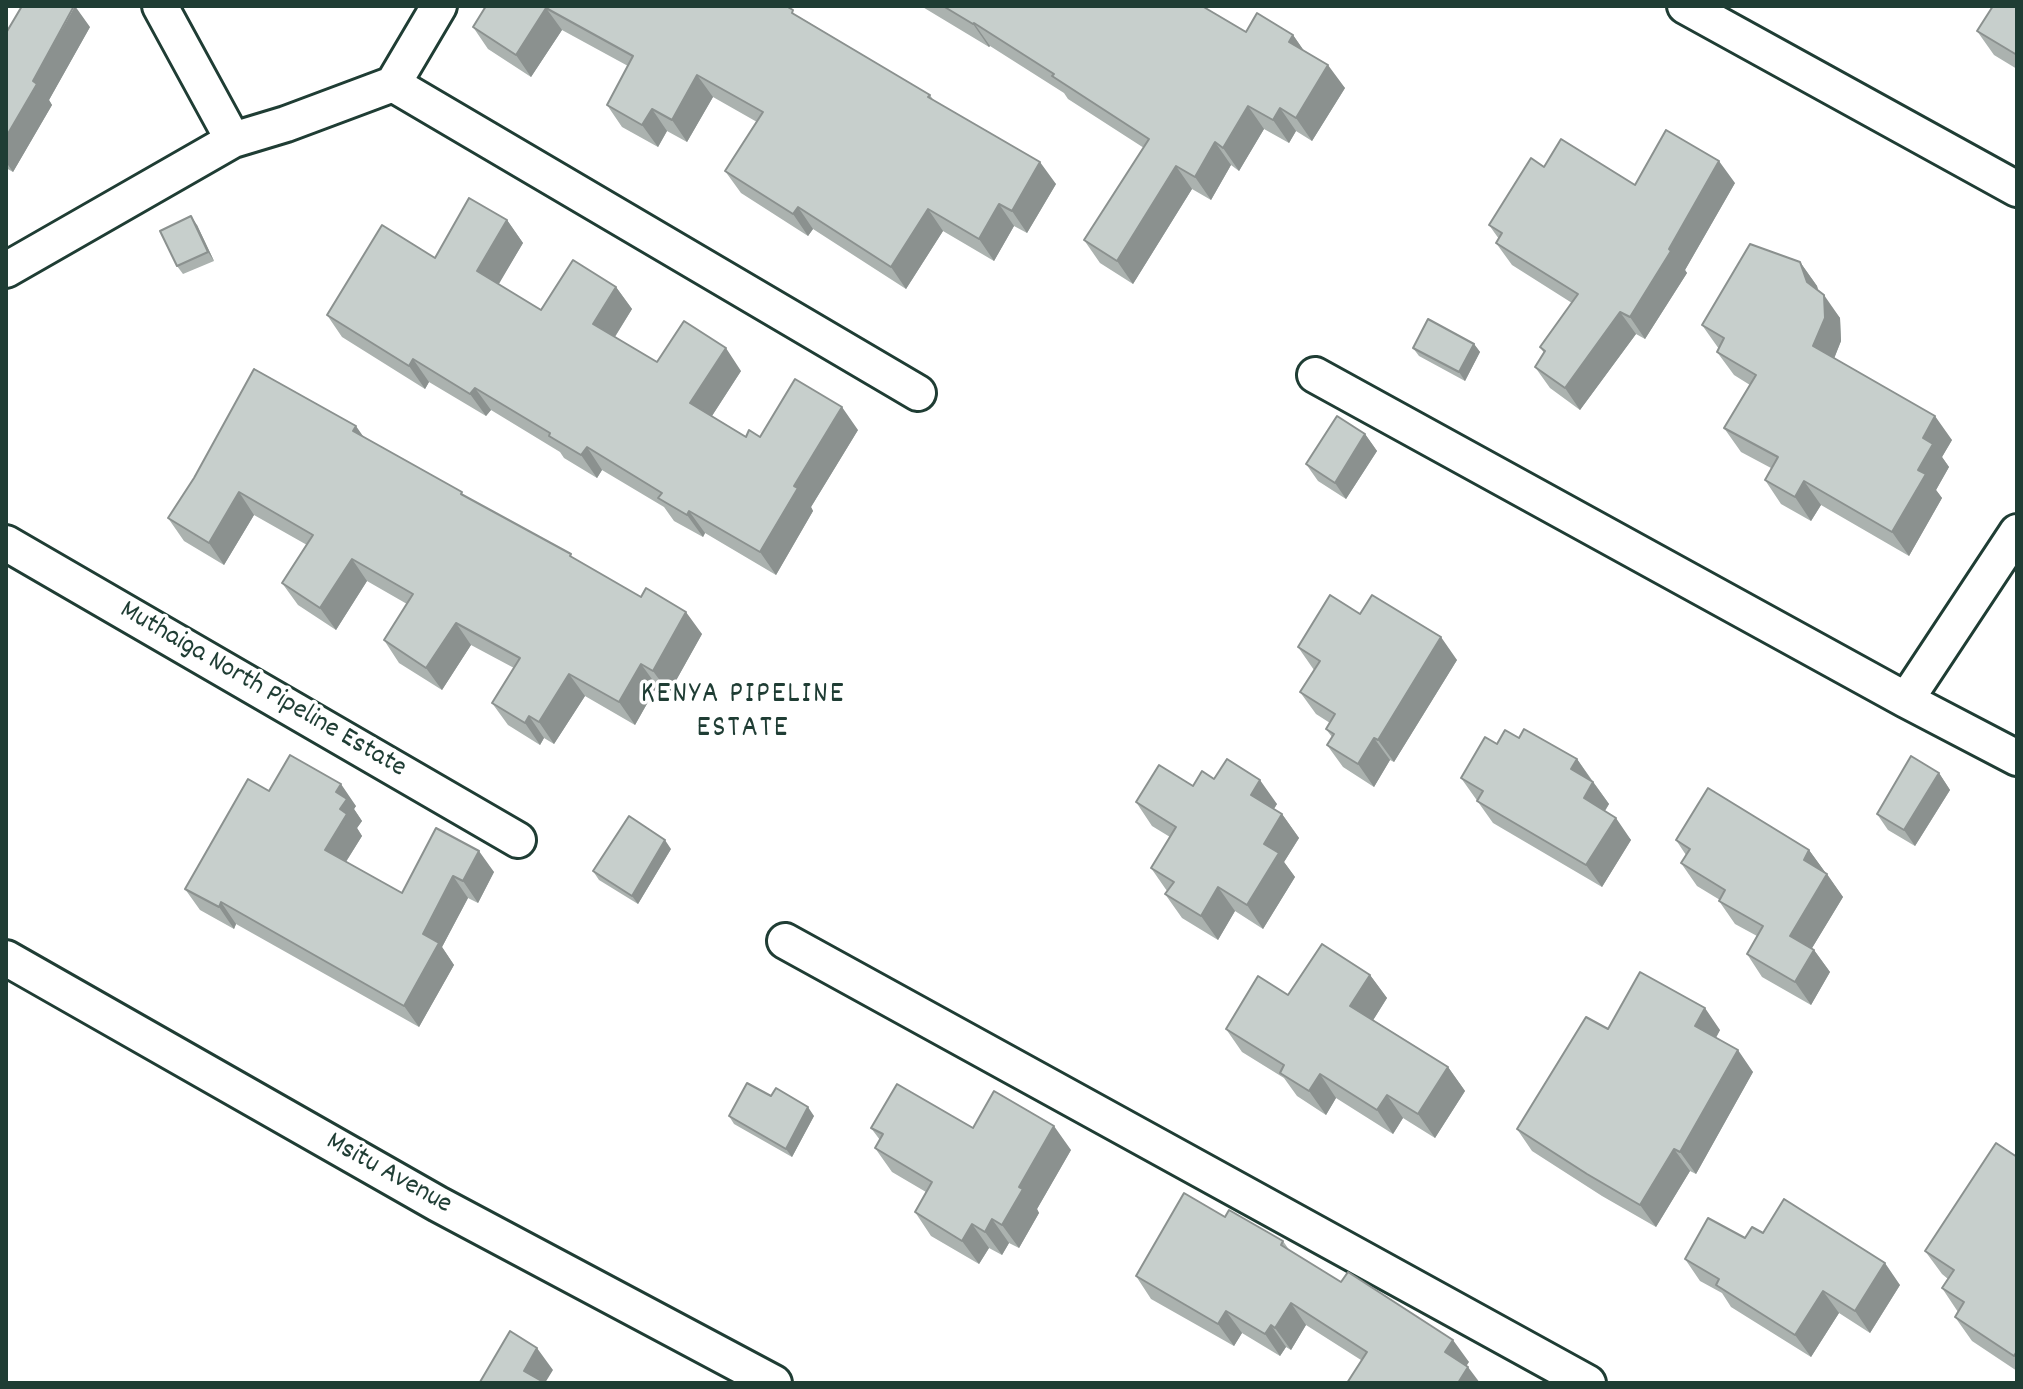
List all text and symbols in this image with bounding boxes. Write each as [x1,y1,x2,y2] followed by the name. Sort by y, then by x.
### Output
[113,595,411,787] street label: Muthaiga North Pipeline Estate
[641,679,845,750] district label: KENYA PIPELINE ESTATE
[319,1127,457,1223] street label: Msitu Avenue

